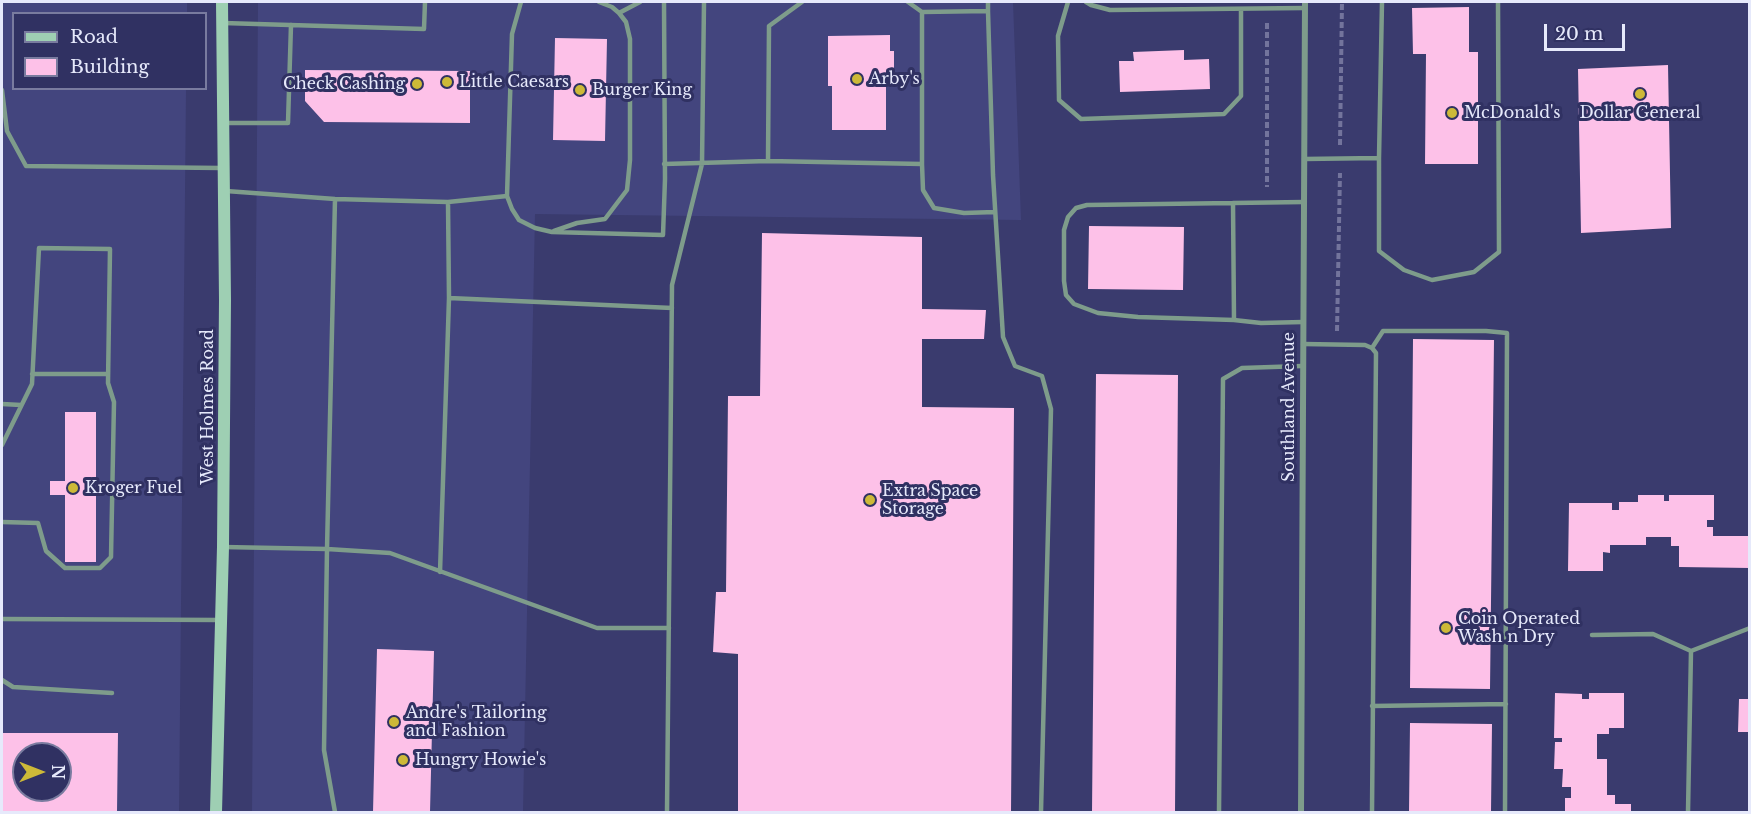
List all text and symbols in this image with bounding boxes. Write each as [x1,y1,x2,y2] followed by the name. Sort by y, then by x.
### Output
[12,12,207,90] legend
[1547,12,1628,50] scale bar
[1555,23,1603,45] text: 20 m
[70,26,118,48] text: Road
[70,56,149,78] text: Building
[869,69,920,89] place label: Arby's
[459,72,569,92] place label: Little Caesars
[850,72,864,86] marker: Arby's
[283,74,405,94] place label: Check Cashing
[440,75,454,89] marker: Little Caesars
[410,77,424,91] marker: Check Cashing
[592,80,692,100] place label: Burger King
[573,83,587,97] marker: Burger King
[1633,87,1647,101] marker: Dollar General
[1464,103,1561,123] place label: McDonald's
[1579,103,1701,123] place label: Dollar General
[1445,106,1459,120] marker: McDonald's
[198,329,218,485] street label: West Holmes Road
[1279,332,1299,482] street label: Southland Avenue
[85,478,182,498] place label: Kroger Fuel
[66,481,80,495] marker: Kroger Fuel
[882,481,978,519] place label: Extra Space Storage
[863,493,877,507] marker: Extra Space Storage
[1458,609,1580,647] place label: Coin Operated Wash n Dry
[1439,621,1453,635] marker: Coin Operated Wash n Dry
[406,703,547,741] place label: Andre's Tailoring and Fashion
[387,715,401,729] marker: Andre's Tailoring and Fashion
[12,742,72,802] north arrow
[415,750,546,770] place label: Hungry Howie's
[396,753,410,767] marker: Hungry Howie's
[48,764,68,780] text: N

